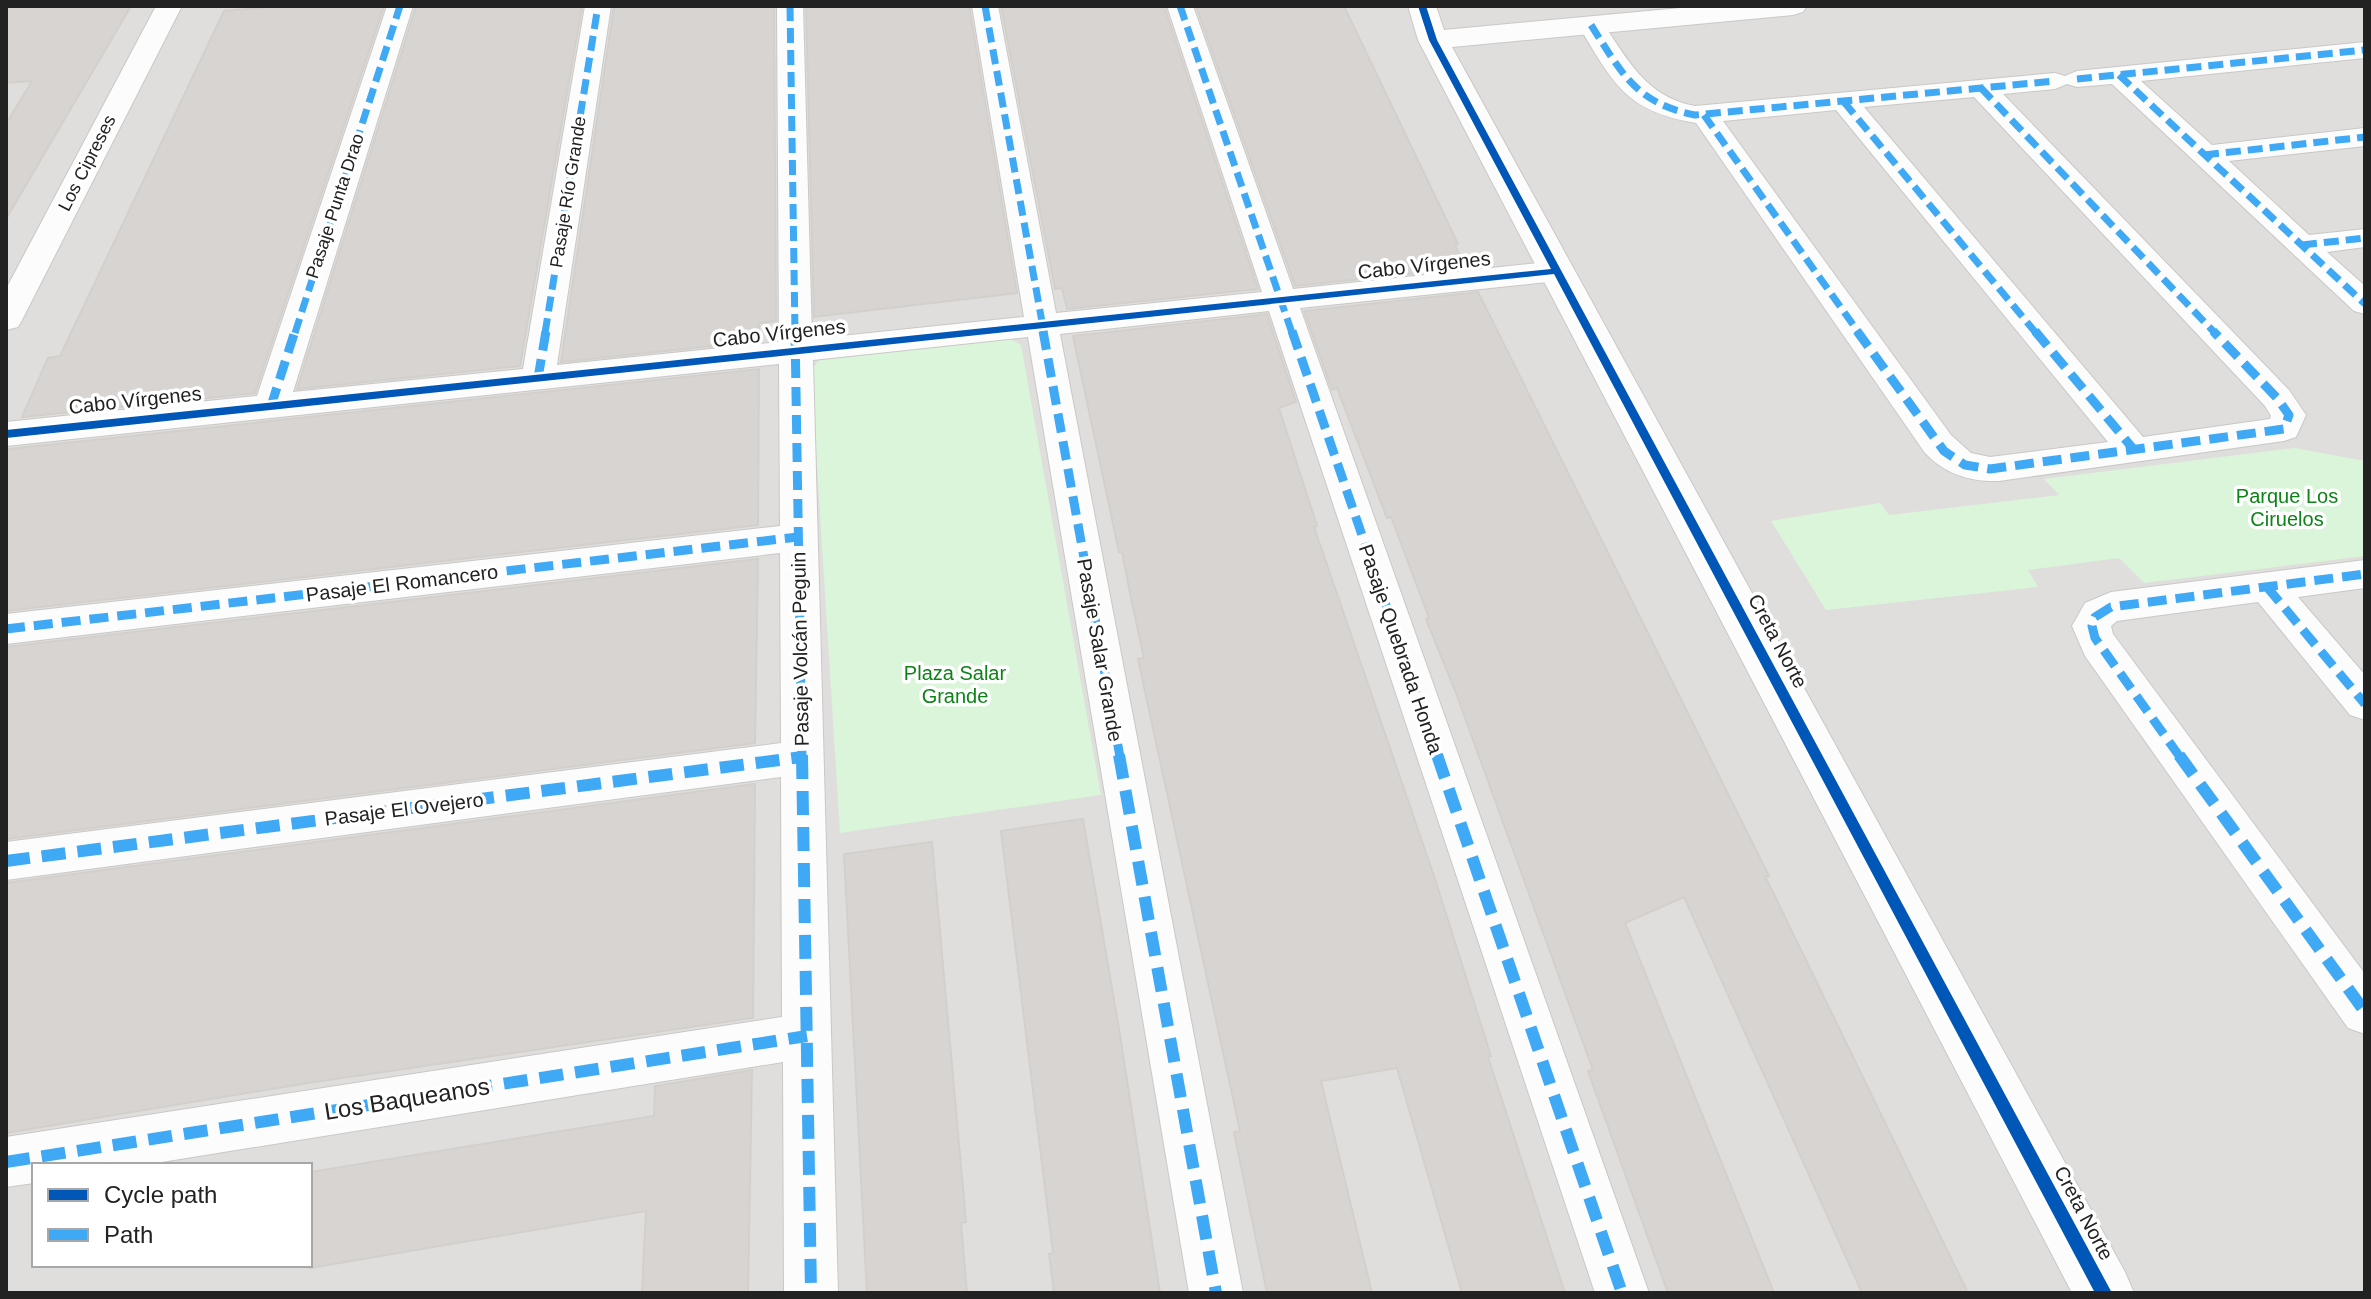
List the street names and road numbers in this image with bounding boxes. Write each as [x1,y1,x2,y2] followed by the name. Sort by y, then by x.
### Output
[54,112,120,214] street label: Los Cipreses
[546,115,590,269] street label: Pasaje Río Grande
[302,131,368,281] street label: Pasaje Punta Drao
[1357,247,1491,283] street label: Cabo Vírgenes
[712,315,846,351] street label: Cabo Vírgenes
[68,382,202,418] street label: Cabo Vírgenes
[1355,541,1448,757] street label: Pasaje Quebrada Honda
[787,552,813,746] street label: Pasaje Volcán Peguin
[1073,557,1127,743] street label: Pasaje Salar Grande
[305,560,499,606] street label: Pasaje El Romancero
[1744,590,1812,692] street label: Creta Norte
[323,788,485,830] street label: Pasaje El Ovejero
[322,1072,491,1125] street label: Los Baqueanos
[2050,1162,2118,1264] street label: Creta Norte

